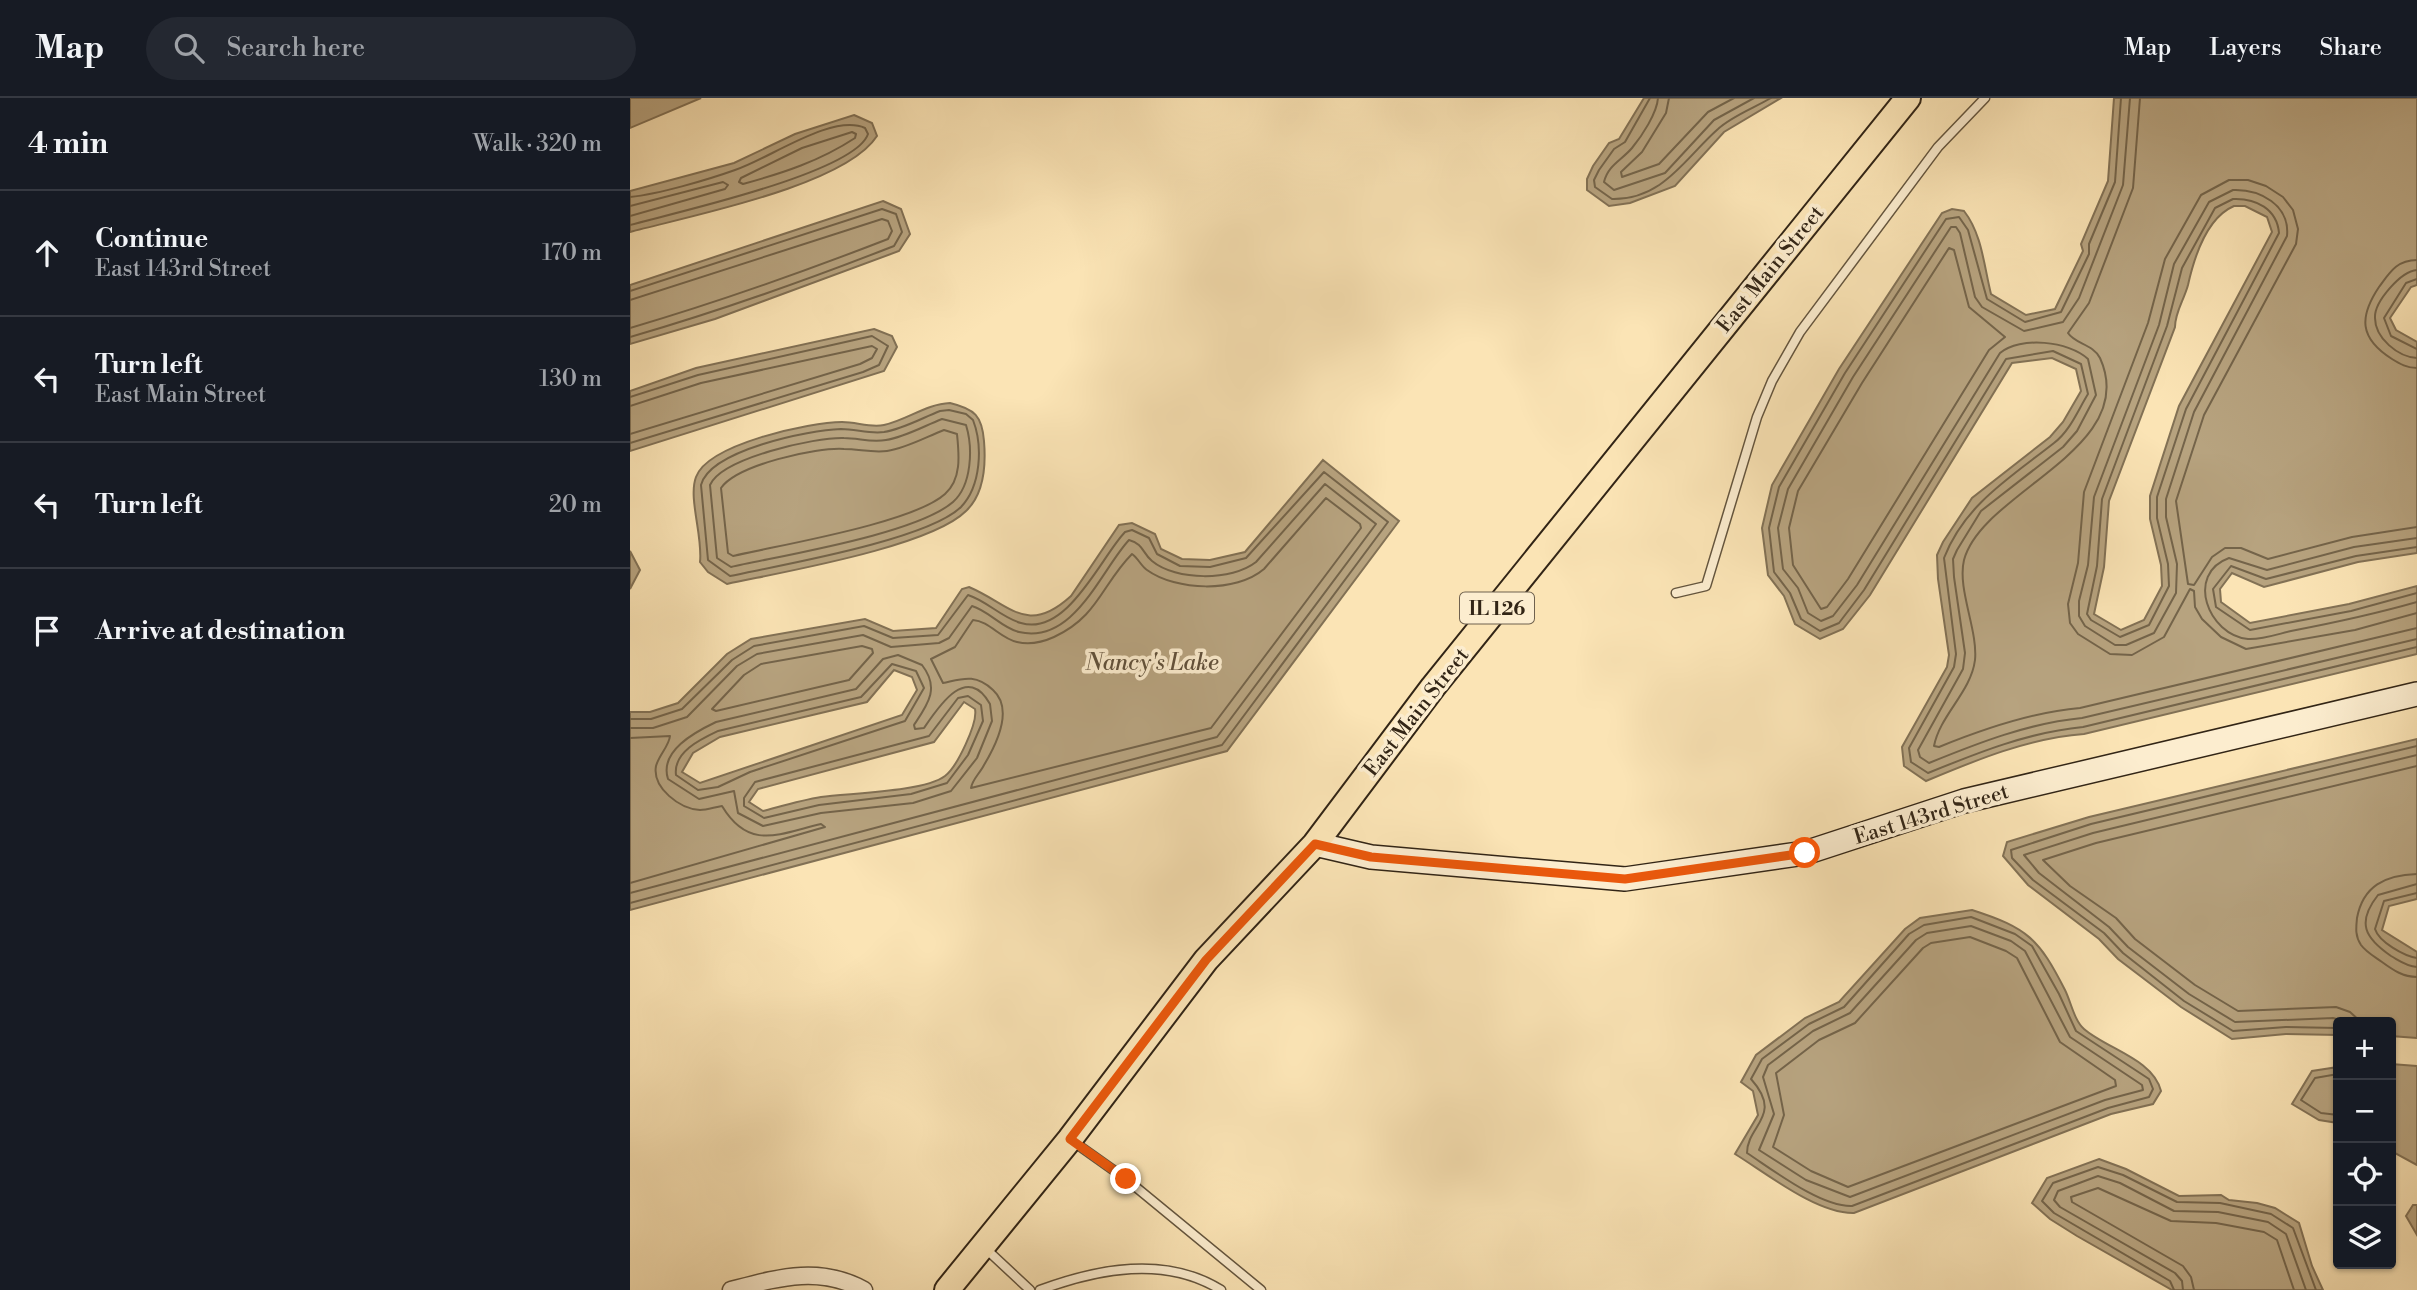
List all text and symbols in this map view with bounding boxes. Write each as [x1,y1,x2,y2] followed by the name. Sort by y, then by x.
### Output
[146,17,636,80] search box
[35,28,104,69] text: Map
[170,29,208,67] icon: search
[226,32,365,64] text: Search here
[2124,33,2171,63] text: Map
[2209,33,2281,63] text: Layers
[2319,33,2382,63] text: Share
[28,125,108,163] text: 4 min
[473,130,602,158] text: Walk · 320 m
[1712,200,1830,339] street label: East Main Street
[95,223,208,255] text: Continue
[28,234,66,272] icon: ahead
[542,239,602,267] text: 170 m
[95,255,271,283] text: East 143rd Street
[95,349,203,381] text: Turn left
[28,360,66,398] icon: left
[539,365,602,393] text: 130 m
[95,381,266,409] text: East Main Street
[28,486,66,524] icon: left
[95,489,203,521] text: Turn left
[549,491,602,519] text: 20 m
[1460,593,1534,624] road number: IL 126
[28,612,66,650] icon: arrive
[95,615,345,647] text: Arrive at destination
[1358,643,1475,782] street label: East Main Street
[1084,649,1219,677] water label: Nancy's Lake
[1851,779,2012,851] street label: East 143rd Street
[1789,837,1820,868] route start
[2333,1017,2396,1269] map controls
[2333,1017,2396,1080] button: +
[2333,1080,2396,1143] button: −
[2333,1143,2396,1206] button: locate
[1110,1163,1141,1194] route end
[2333,1206,2396,1269] button: layers

